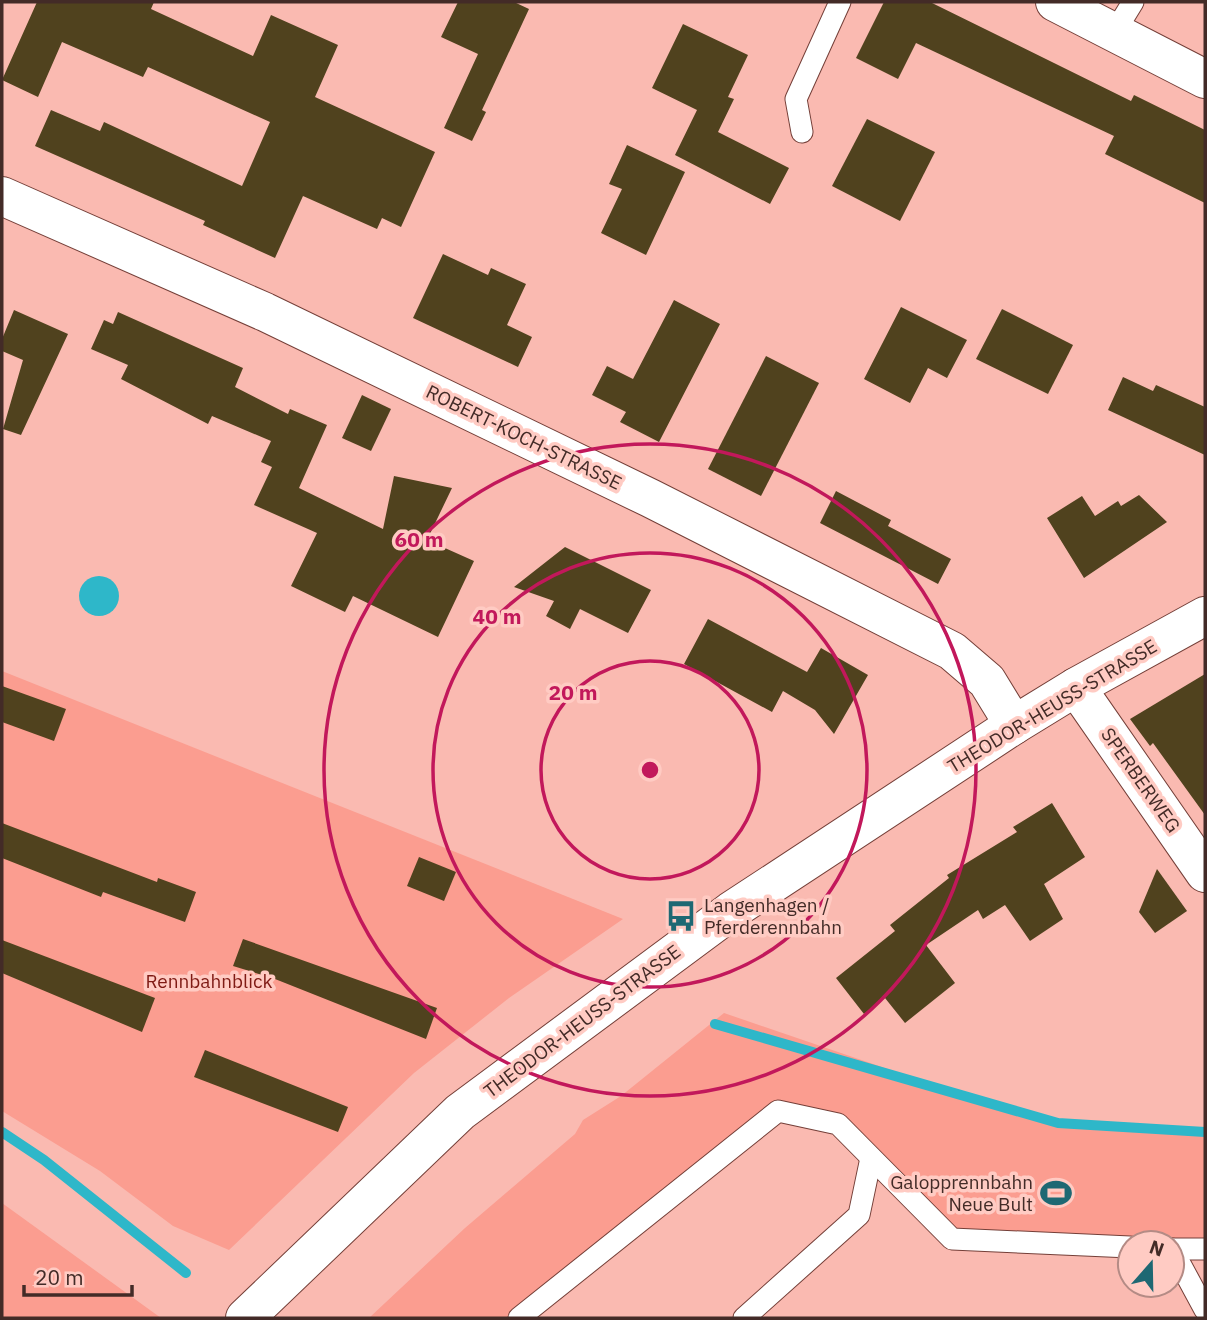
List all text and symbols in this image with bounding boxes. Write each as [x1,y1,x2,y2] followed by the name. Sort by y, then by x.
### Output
[422,379,626,495] street label: ROBERT-KOCH-STRASSE
[395,525,443,553] text: 60 m
[473,602,521,630] text: 40 m
[943,634,1161,778] street label: THEODOR-HEUSS-STRASSE
[549,678,597,706] text: 20 m
[1096,723,1186,837] street label: SPERBERWEG
[638,758,662,782] centre of rings
[704,893,842,939] place label: Langenhagen / Pferderennbahn
[664,899,698,933] bus stop icon: Langenhagen / Pferderennbahn
[479,939,685,1103] street label: THEODOR-HEUSS-STRASSE
[145,969,273,993] park label: Rennbahnblick
[890,1170,1033,1216] place label: Galopprennbahn Neue Bult
[1039,1176,1073,1210] sports icon: Galopprennbahn Neue Bult
[1116,1229,1186,1299] north arrow
[1146,1234,1167,1262] text: N
[24,1254,133,1298] scale bar
[35,1263,84,1291] text: 20 m

